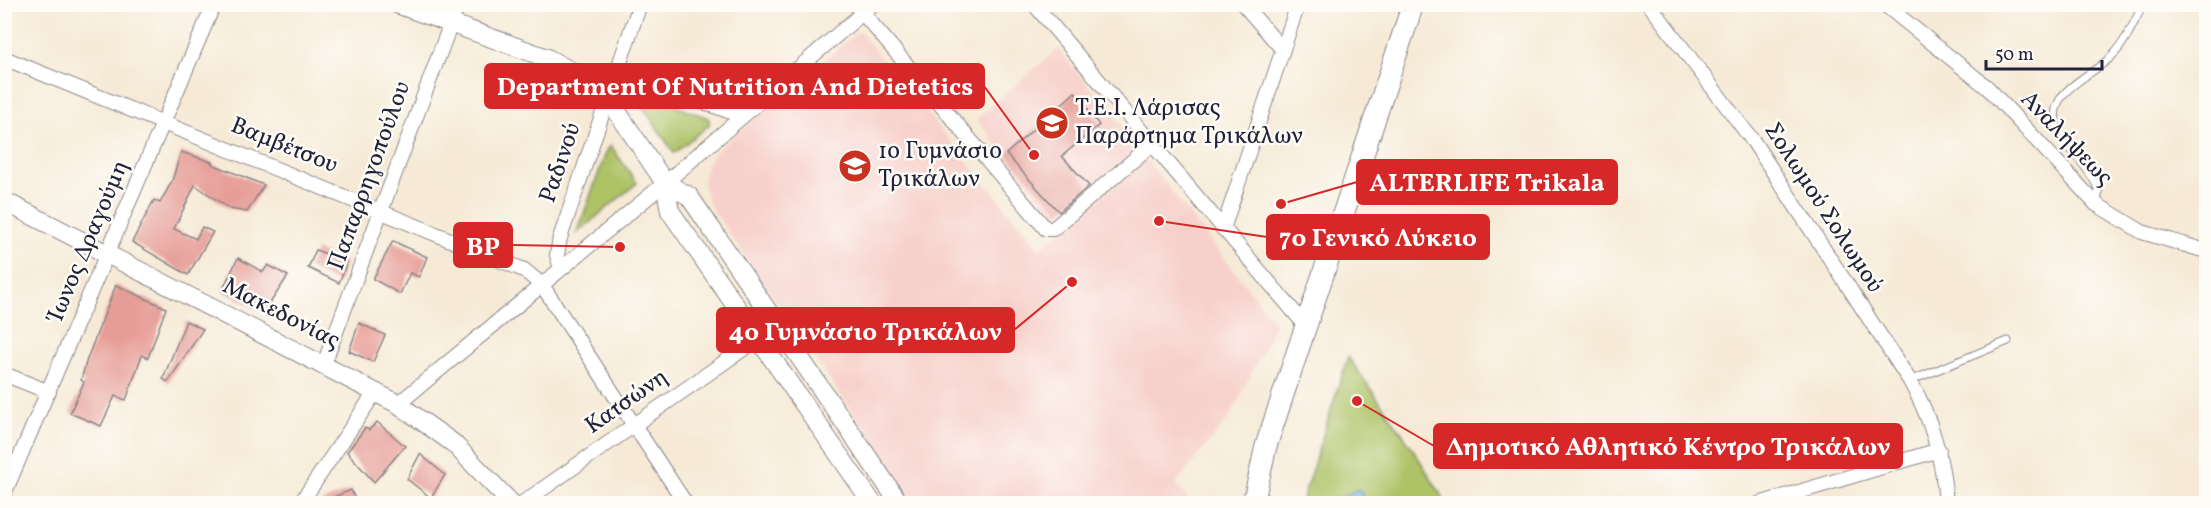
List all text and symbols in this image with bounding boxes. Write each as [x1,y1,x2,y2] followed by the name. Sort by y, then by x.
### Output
[1986,33,2102,71] scale bar
[1995,43,2034,68] text: 50 m
[485,64,984,108] callout: Department Of Nutrition And Dietetics
[497,70,973,106] text: Department Of Nutrition And Dietetics
[320,77,420,275] street label: Παπαρρηγοπούλου
[2012,84,2120,194] street label: Αναλήψεως
[1075,92,1303,154] place label: Τ.Ε.Ι. Λάρισας Παράρτημα Τρικάλων
[1034,105,1070,141] school or university icon: Τ.Ε.Ι. Λάρισας Παράρτημα Τρικάλων
[225,109,343,183] street label: Βαμβέτσου
[1755,116,1891,300] street label: Σολωμού Σολωμού
[531,118,591,208] street label: Ραδινού
[878,135,1002,197] place label: 1ο Γυμνάσιο Τρικάλων
[837,148,873,184] school or university icon: 1ο Γυμνάσιο Τρικάλων
[39,155,138,329] street label: Ίωνος Δραγούμη
[1357,160,1617,204] callout: ALTERLIFE Trikala
[1369,166,1605,202] text: ALTERLIFE Trikala
[1267,215,1489,259] callout: 7ο Γενικό Λύκειο
[1279,221,1477,257] text: 7ο Γενικό Λύκειο
[454,223,512,267] callout: BP
[466,230,500,266] text: BP
[216,270,346,358] street label: Μακεδονίας
[717,308,1014,352] callout: 4ο Γυμνάσιο Τρικάλων
[728,315,1002,351] text: 4ο Γυμνάσιο Τρικάλων
[578,361,676,443] street label: Κατσώνη
[1434,424,1902,468] callout: Δημοτικό Αθλητικό Κέντρο Τρικάλων
[1446,430,1890,466] text: Δημοτικό Αθλητικό Κέντρο Τρικάλων

